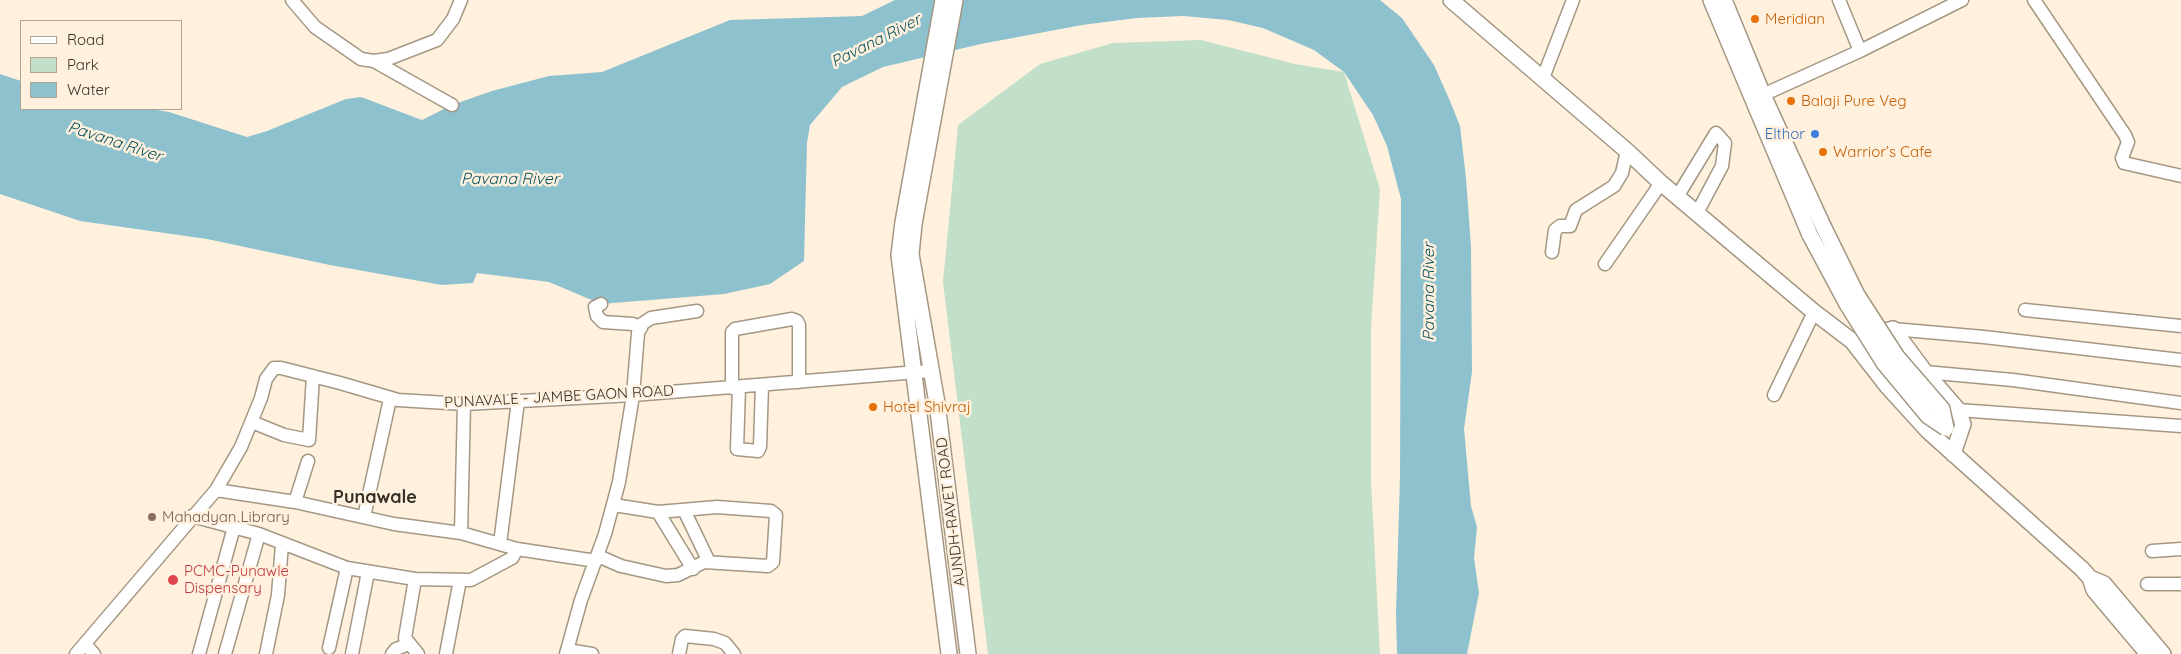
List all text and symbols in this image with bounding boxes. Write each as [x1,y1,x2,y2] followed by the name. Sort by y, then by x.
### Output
[828,10,924,72] water label: Pavana River
[1765,10,1825,28] place label: Meridian
[1749,13,1761,25] marker: Meridian
[20,20,182,110] legend
[67,30,104,49] text: Road
[67,55,99,74] text: Park
[67,80,110,99] text: Water
[1801,92,1907,110] place label: Balaji Pure Veg
[1785,95,1797,107] marker: Balaji Pure Veg
[65,118,165,166] water label: Pavana River
[1765,125,1805,143] place label: Elthor
[1809,128,1821,140] marker: Elthor
[1833,143,1932,161] place label: Warrior’s Cafe
[1817,146,1829,158] marker: Warrior’s Cafe
[461,169,559,189] water label: Pavana River
[1419,243,1439,341] water label: Pavana River
[444,382,674,412] street label: PUNAVALE - JAMBE GAON ROAD
[883,398,971,416] place label: Hotel Shivraj
[867,401,879,413] marker: Hotel Shivraj
[933,436,969,588] street label: AUNDH-RAVET ROAD
[333,487,417,509] district label: Punawale
[162,508,290,526] place label: Mahadyan Library
[146,511,158,523] marker: Mahadyan Library
[184,562,289,597] place label: PCMC-Punawle Dispensary
[166,573,180,587] marker: PCMC-Punawle Dispensary

